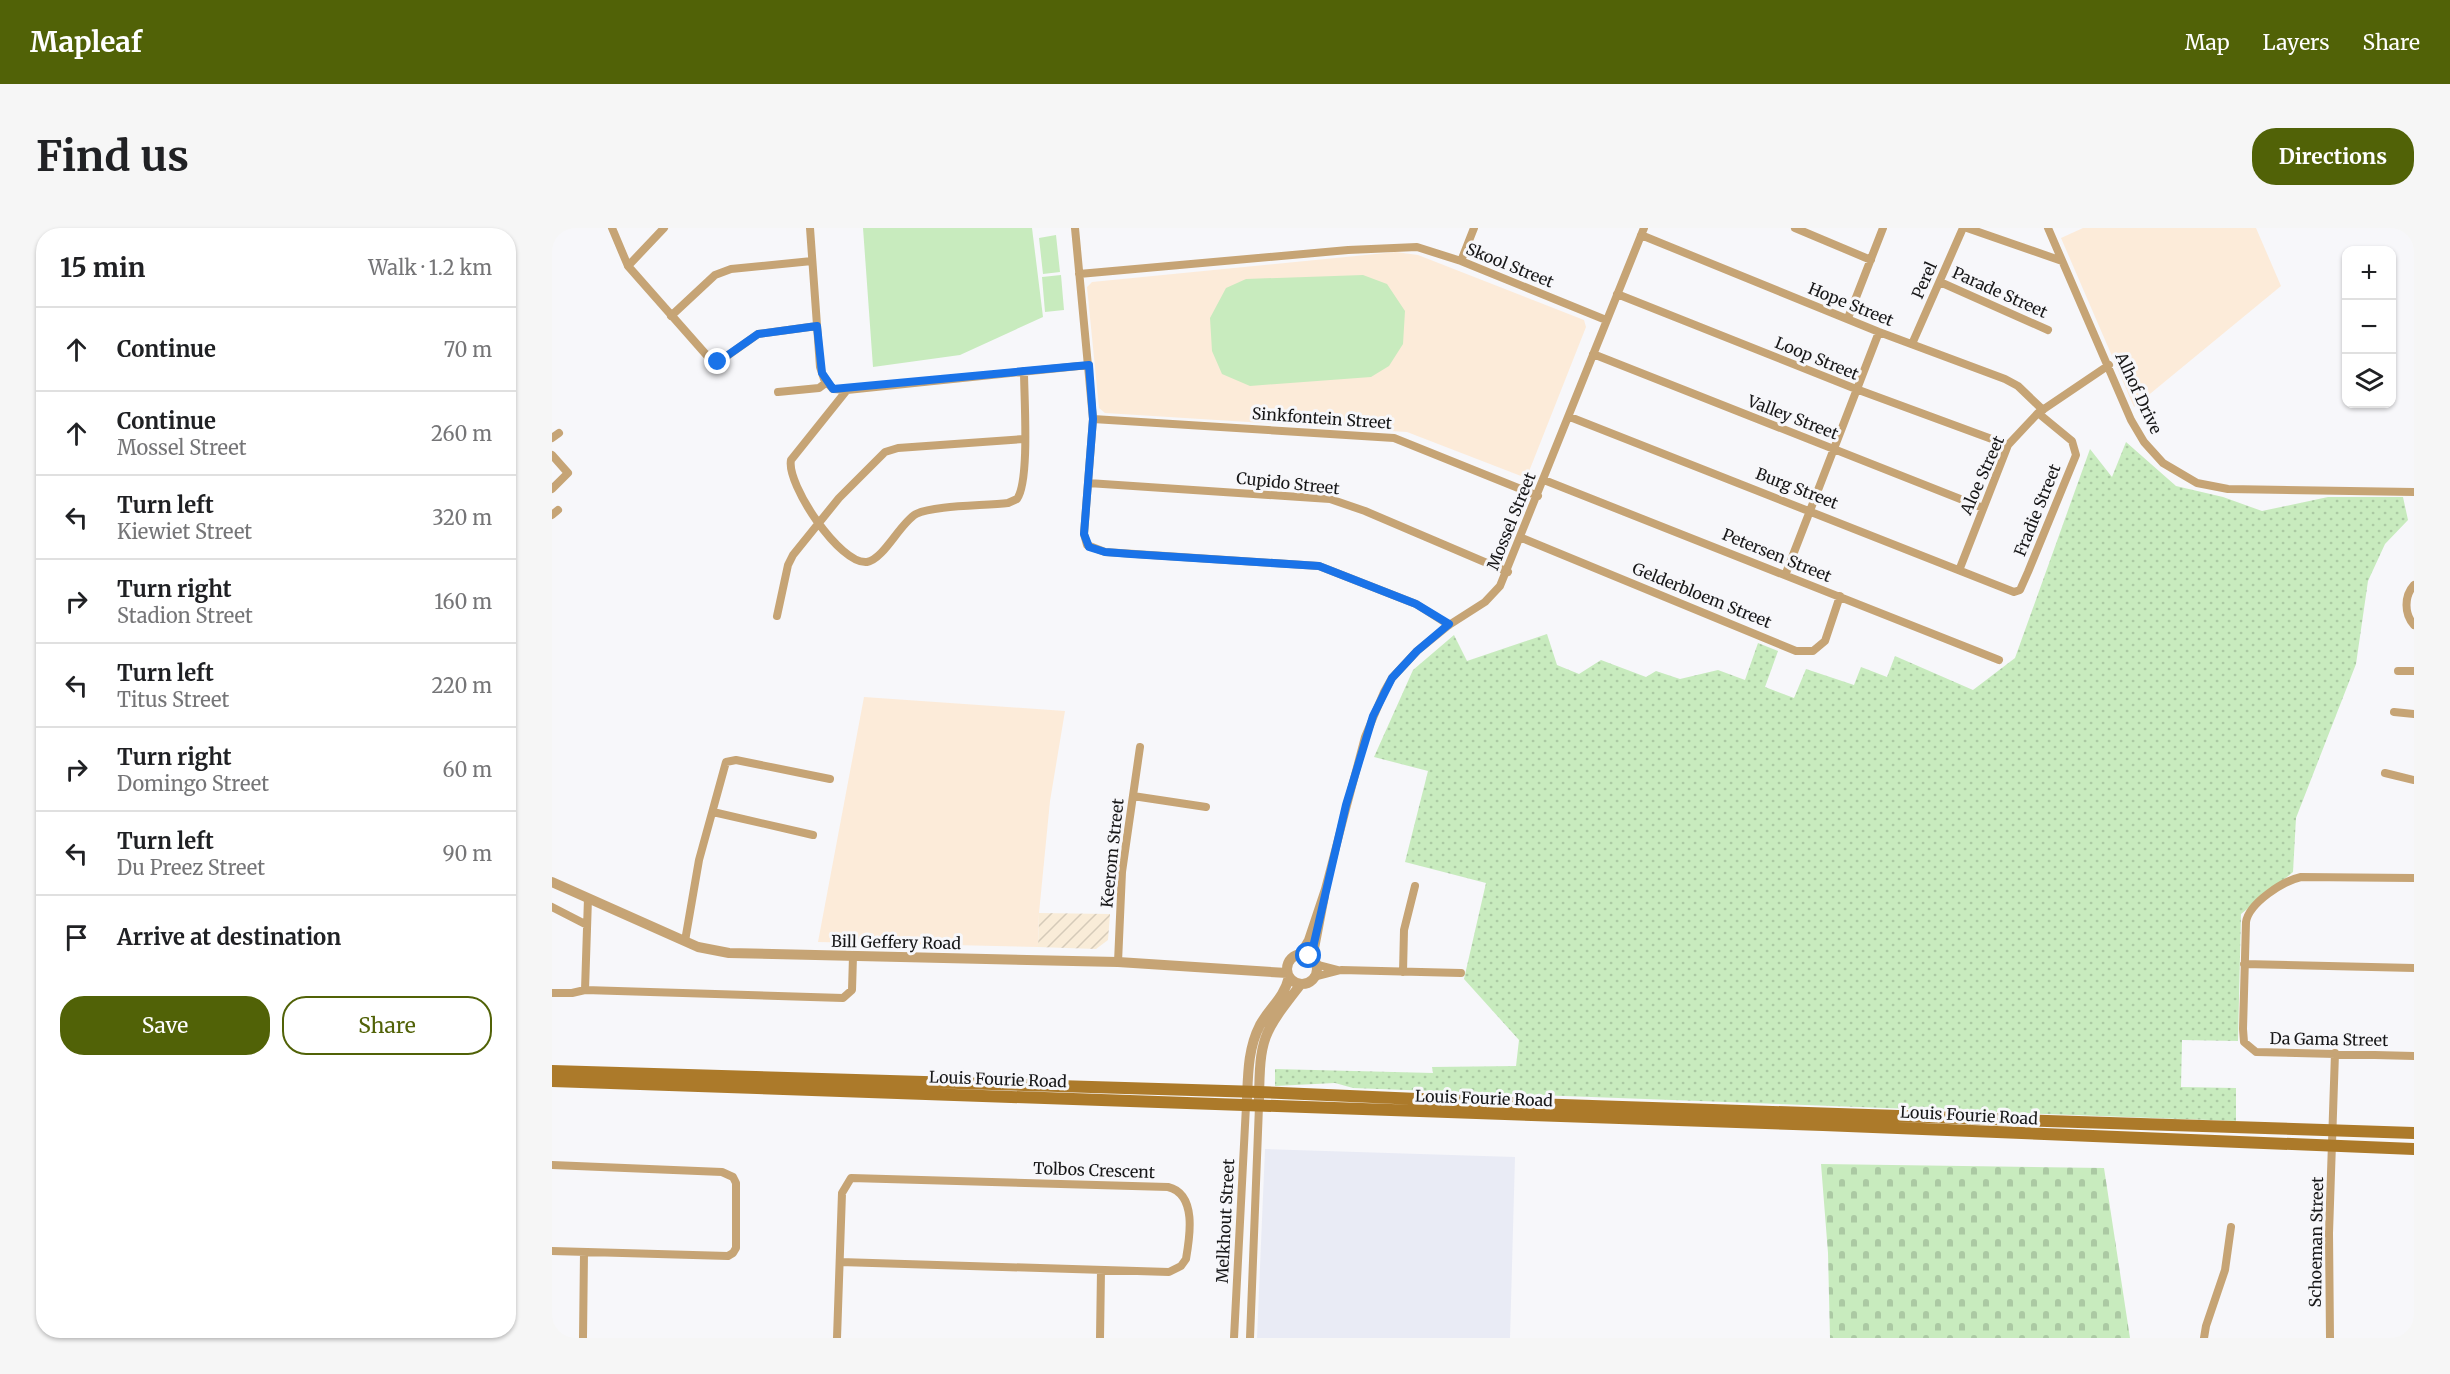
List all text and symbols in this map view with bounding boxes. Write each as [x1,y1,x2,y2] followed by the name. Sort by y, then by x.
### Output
[30,24,142,60] text: Mapleaf
[2185,29,2230,56] text: Map
[2263,29,2330,56] text: Layers
[2363,29,2420,56] text: Share
[2252,128,2414,185] button: Directions
[36,130,189,182] text: Find us
[1463,238,1557,292] street label: Skool Street
[2342,246,2396,408] map controls
[2342,246,2396,300] button: +
[60,251,145,284] text: 15 min
[368,255,492,280] text: Walk · 1.2 km
[1907,258,1941,302] street label: Perel
[1949,262,2051,322] street label: Parade Street
[1805,278,1897,330] street label: Hope Street
[2342,300,2396,354] button: −
[1772,332,1863,384] street label: Loop Street
[60,333,93,366] icon: ahead
[117,335,216,363] text: Continue
[444,337,492,362] text: 70 m
[704,348,730,374] route end
[2111,348,2167,437] street label: Alhof Drive
[2342,354,2396,408] button: layers
[1744,390,1842,444] street label: Valley Street
[1251,403,1393,433] street label: Sinkfontein Street
[117,407,216,435] text: Continue
[60,417,93,450] icon: ahead
[431,421,492,446] text: 260 m
[1955,432,2009,518] street label: Aloe Street
[117,435,247,460] text: Mossel Street
[2009,460,2065,559] street label: Fradie Street
[1753,463,1842,513] street label: Burg Street
[1235,468,1341,498] street label: Cupido Street
[1482,469,1540,573] street label: Mossel Street
[117,491,214,519] text: Turn left
[60,501,93,534] icon: left
[432,505,492,530] text: 320 m
[117,519,252,544] text: Kiewiet Street
[1719,524,1835,586] street label: Petersen Street
[1630,558,1775,632] street label: Gelderbloem Street
[117,575,231,603] text: Turn right
[60,585,93,618] icon: right
[434,589,492,614] text: 160 m
[117,603,253,628] text: Stadion Street
[117,659,214,687] text: Turn left
[60,669,93,702] icon: left
[432,673,492,698] text: 220 m
[117,687,229,712] text: Titus Street
[117,743,231,771] text: Turn right
[60,753,93,786] icon: right
[442,757,492,782] text: 60 m
[117,771,269,796] text: Domingo Street
[1096,797,1128,909] street label: Keerom Street
[117,827,214,855] text: Turn left
[60,837,93,870] icon: left
[442,841,492,866] text: 90 m
[117,855,265,880] text: Du Preez Street
[60,921,93,954] icon: arrive
[117,923,341,951] text: Arrive at destination
[831,931,961,953] street label: Bill Geffery Road
[1295,942,1321,968] route start
[60,996,270,1055] button: Save
[282,996,492,1055] button: Share
[2270,1028,2389,1050] street label: Da Gama Street
[929,1067,1068,1091] street label: Louis Fourie Road
[1415,1086,1554,1110] street label: Louis Fourie Road
[1900,1101,2039,1129] street label: Louis Fourie Road
[1033,1158,1156,1182] street label: Tolbos Crescent
[1212,1158,1238,1284] street label: Melkhout Street
[2305,1176,2327,1308] street label: Schoeman Street

